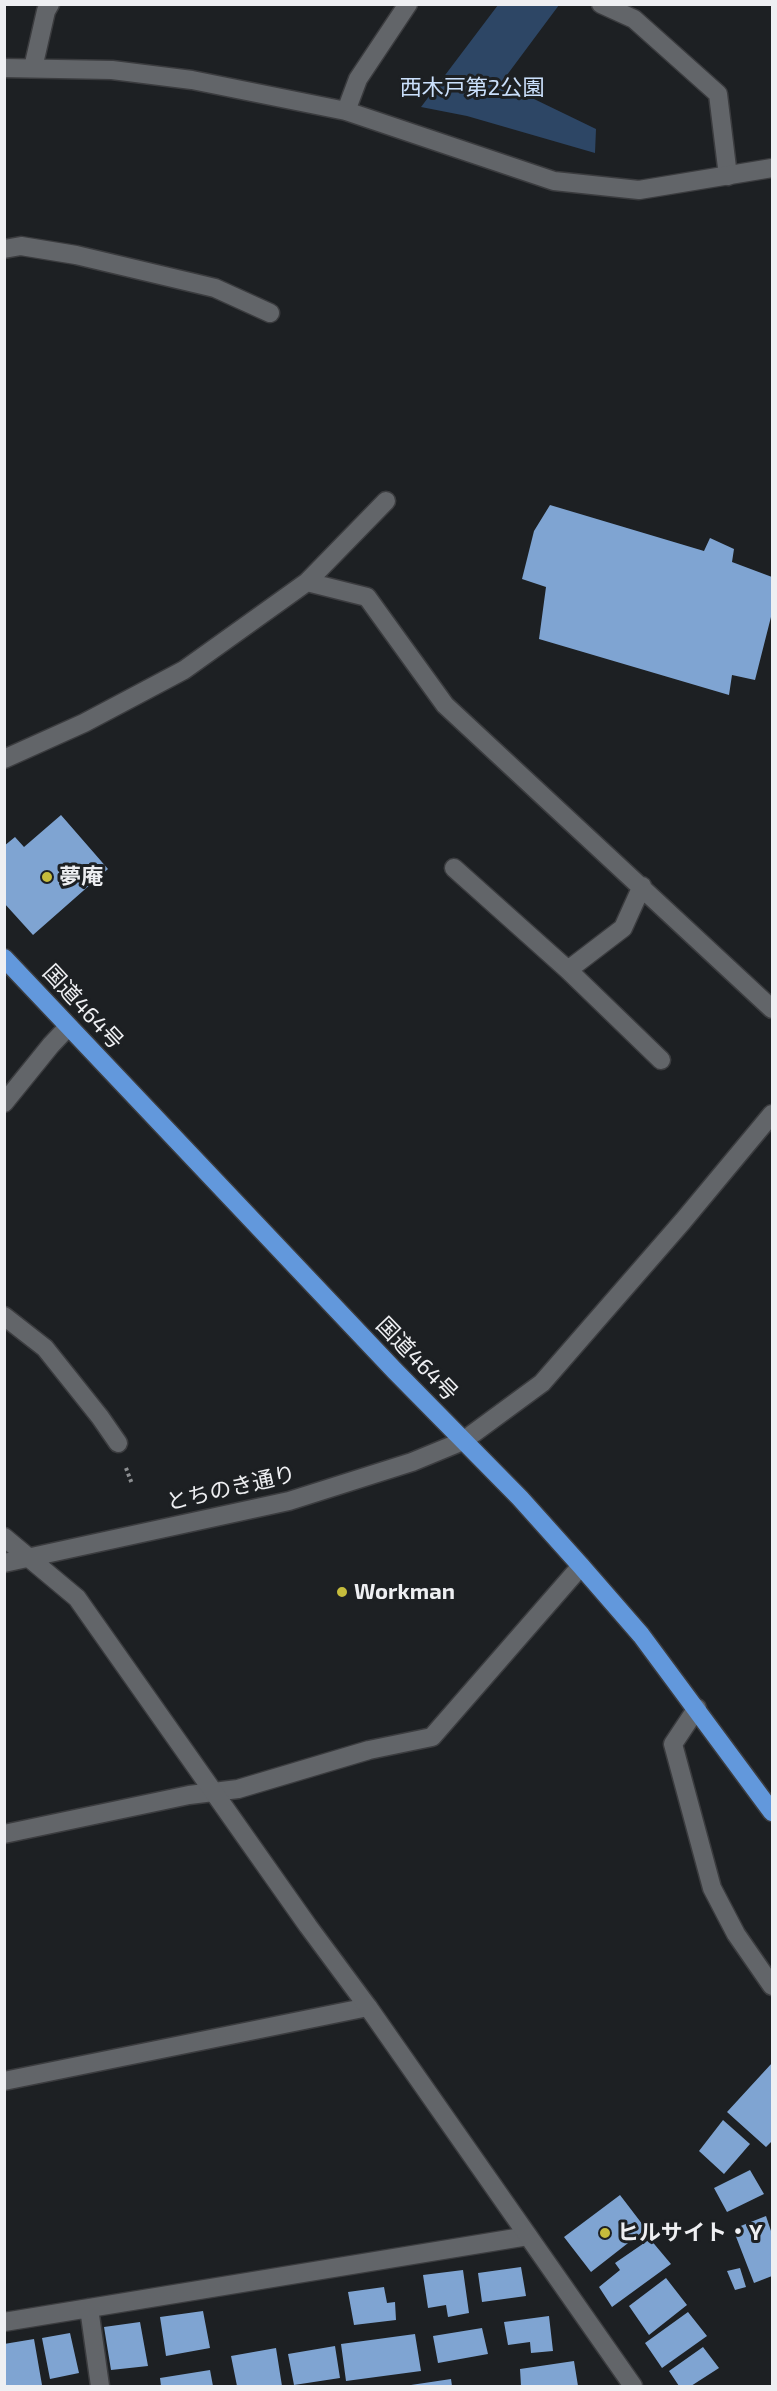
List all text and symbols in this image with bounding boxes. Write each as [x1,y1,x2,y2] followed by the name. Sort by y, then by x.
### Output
[400,75,544,101] park label: 西木戸第2公園
[59,864,103,890] place label: 夢庵
[40,870,54,884] marker: 夢庵
[37,959,129,1055] street label: 国道464号
[371,1312,463,1406] street label: 国道464号
[164,1460,298,1516] street label: とちのき通り
[354,1579,455,1605] place label: Workman
[335,1585,349,1599] marker: Workman
[617,2220,762,2246] place label: ヒルサイト・Y
[598,2226,612,2240] marker: ヒルサイト・Y

